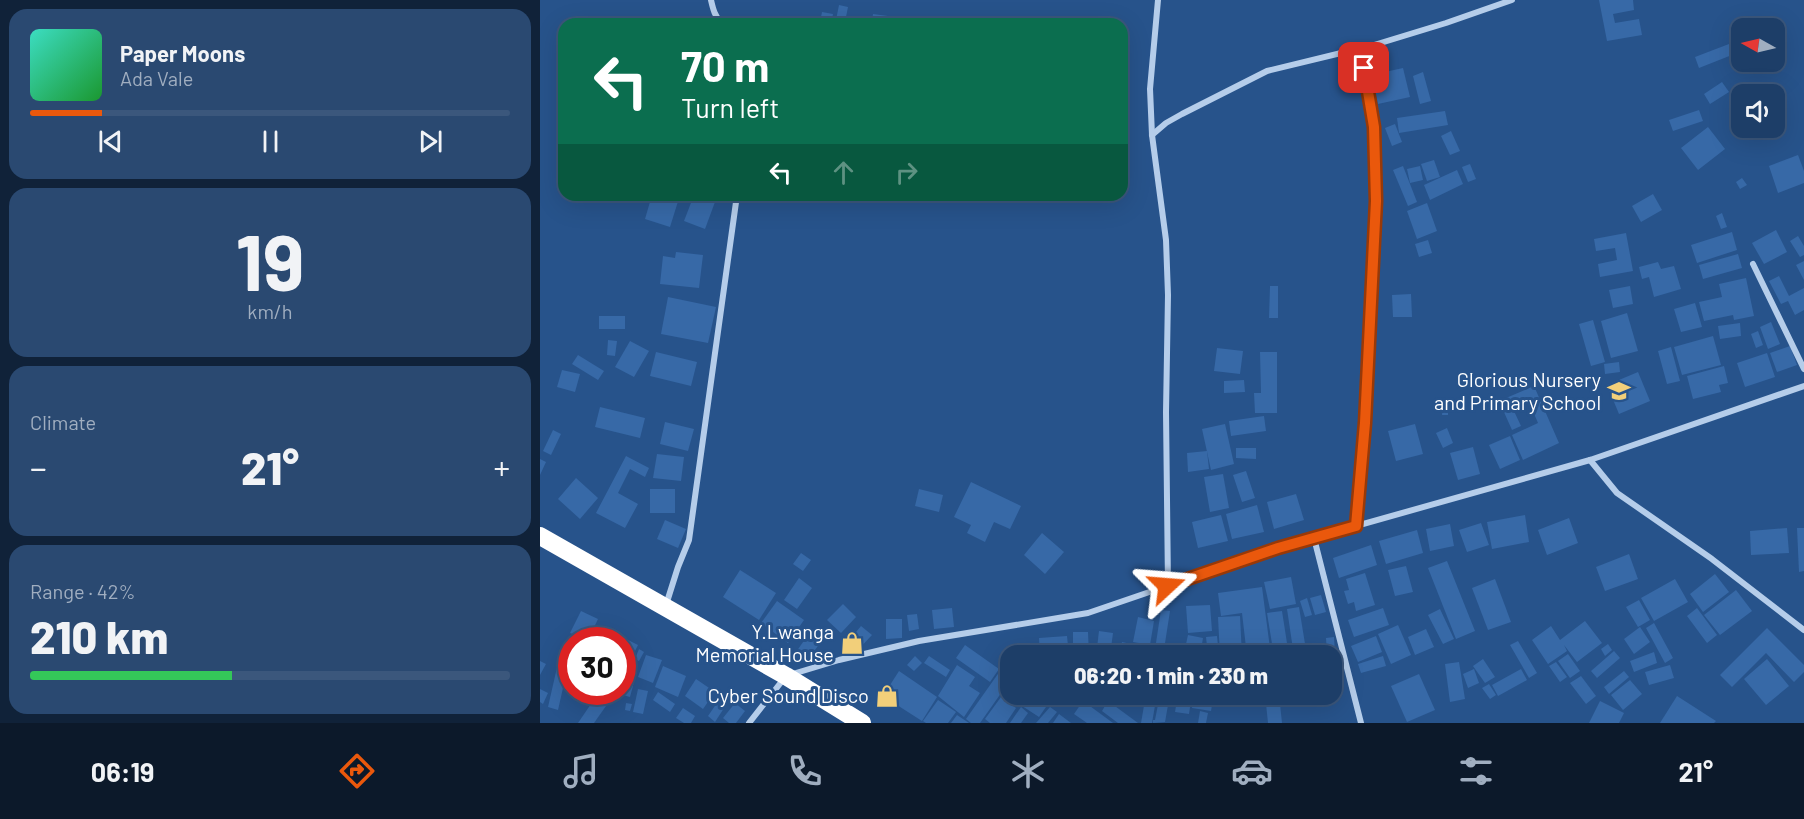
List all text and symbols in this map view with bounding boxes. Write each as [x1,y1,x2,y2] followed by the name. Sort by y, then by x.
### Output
[1731,18,1785,72] north arrow
[1731,18,1785,138] map controls
[120,40,245,66] text: Paper Moons
[681,40,769,90] text: 70 m
[582,42,660,120] icon: left
[1338,42,1389,93] pin
[1347,51,1380,84] icon: arrive
[120,66,193,90] text: Ada Vale
[1731,84,1785,138] button: sound
[681,91,779,123] text: Turn left
[94,125,127,158] icon: previous
[254,125,287,158] icon: pause
[414,125,447,158] icon: next
[764,156,797,189] icon: left
[827,156,860,189] icon: ahead
[890,156,923,189] icon: right
[235,213,305,307] text: 19
[247,299,293,323] text: km/h
[1434,367,1601,414] place label: Glorious Nursery and Primary School
[1606,378,1632,404] school or university icon: Glorious Nursery and Primary School
[30,410,96,434] text: Climate
[241,440,299,494] text: 21°
[30,447,47,487] text: −
[493,447,510,487] text: +
[1135,554,1199,618] position arrow
[30,579,136,603] text: Range · 42%
[30,609,168,663] text: 210 km
[696,619,834,666] place label: Y.Lwanga Memorial House
[558,627,636,705] speed limit sign: 30
[839,630,865,656] shop icon: Y.Lwanga Memorial House
[1074,662,1268,688] text: 06:20 · 1 min · 230 m
[708,683,869,707] place label: Cyber Sound Disco
[874,683,900,709] shop icon: Cyber Sound Disco
[336,750,378,792] icon: directions
[560,750,602,792] icon: music
[784,750,826,792] icon: phone
[1007,750,1049,792] icon: climate
[1231,750,1273,792] icon: car
[1455,750,1497,792] icon: filters
[91,755,154,787] text: 06:19
[1678,755,1713,787] text: 21°

